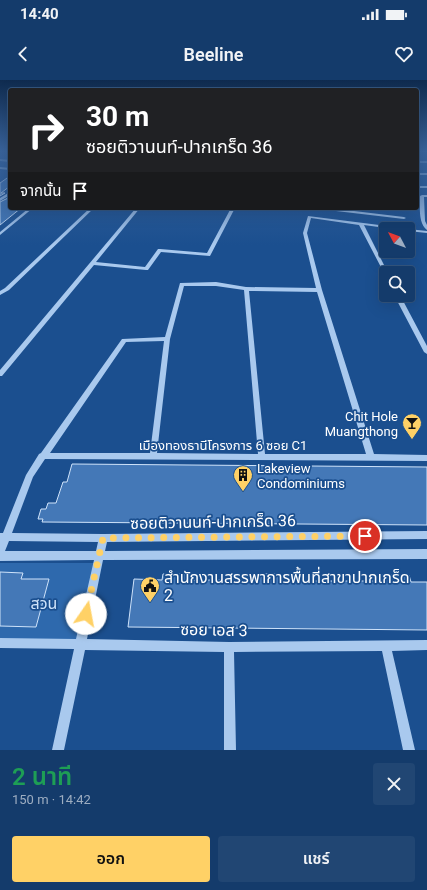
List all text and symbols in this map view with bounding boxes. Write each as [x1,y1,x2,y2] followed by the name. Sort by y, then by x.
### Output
[20,5,59,23] text: 14:40
[12,43,34,65] icon: back
[393,43,415,65] icon: heart
[184,44,243,65] text: Beeline
[86,100,149,133] text: 30 m
[20,104,72,156] icon: right
[86,136,272,157] text: ซอยติวานนท์-ปากเกร็ด 36
[69,180,91,202] icon: arrive
[20,182,61,200] text: จากนั้น
[379,222,415,258] north arrow
[379,222,415,302] map controls
[379,266,415,302] button: search
[325,409,398,439] place label: Chit Hole Muangthong
[401,412,423,440] bar icon: Chit Hole Muangthong
[139,438,307,453] street label: เมืองทองธานีโครงการ 6 ซอย C1
[257,461,345,491] place label: Lakeview Condominiums
[232,464,254,492] building icon: Lakeview Condominiums
[130,511,296,533] street label: ซอยติวานนท์-ปากเกร็ด 36
[348,519,382,553] pin
[354,525,376,547] icon: arrive
[164,566,410,605] place label: สำนักงานสรรพาการพื้นที่สาขาปากเกร็ด 2
[139,575,161,603] public building icon: สำนักงานสรรพาการพื้นที่สาขาปากเกร็ด 2
[65,593,107,635] position arrow
[31,594,57,613] park label: สวน
[180,620,248,640] street label: ซอย เอส 3
[12,763,72,791] text: 2 นาที
[373,763,415,805] button: close
[12,792,91,807] text: 150 m · 14:42
[12,836,210,882] button: ออก
[218,836,415,882] button: แชร์

